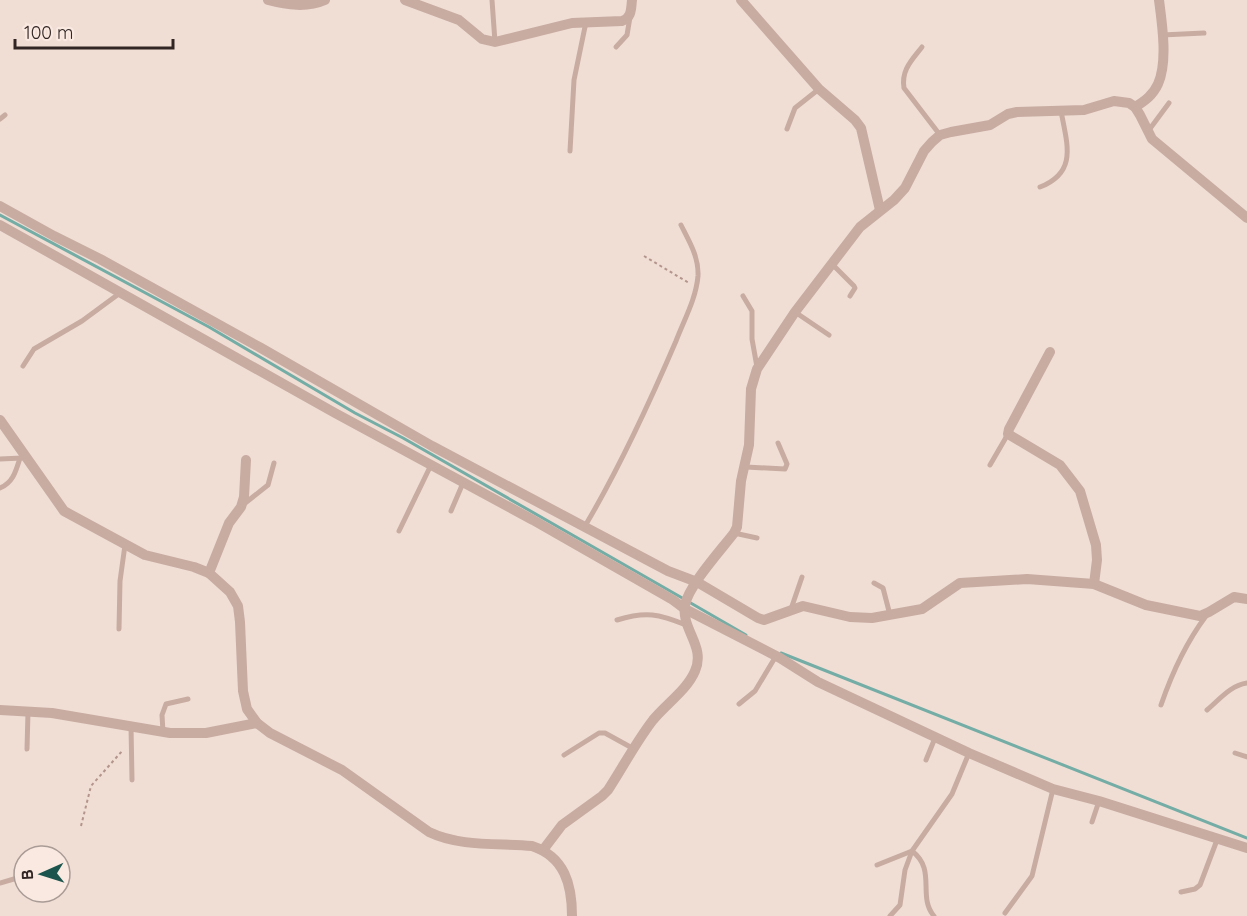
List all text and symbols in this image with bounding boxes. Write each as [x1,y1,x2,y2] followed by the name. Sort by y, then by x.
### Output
[15,12,172,50] scale bar
[24,21,73,44] text: 100 m
[12,844,72,904] north arrow
[17,869,37,881] text: B

